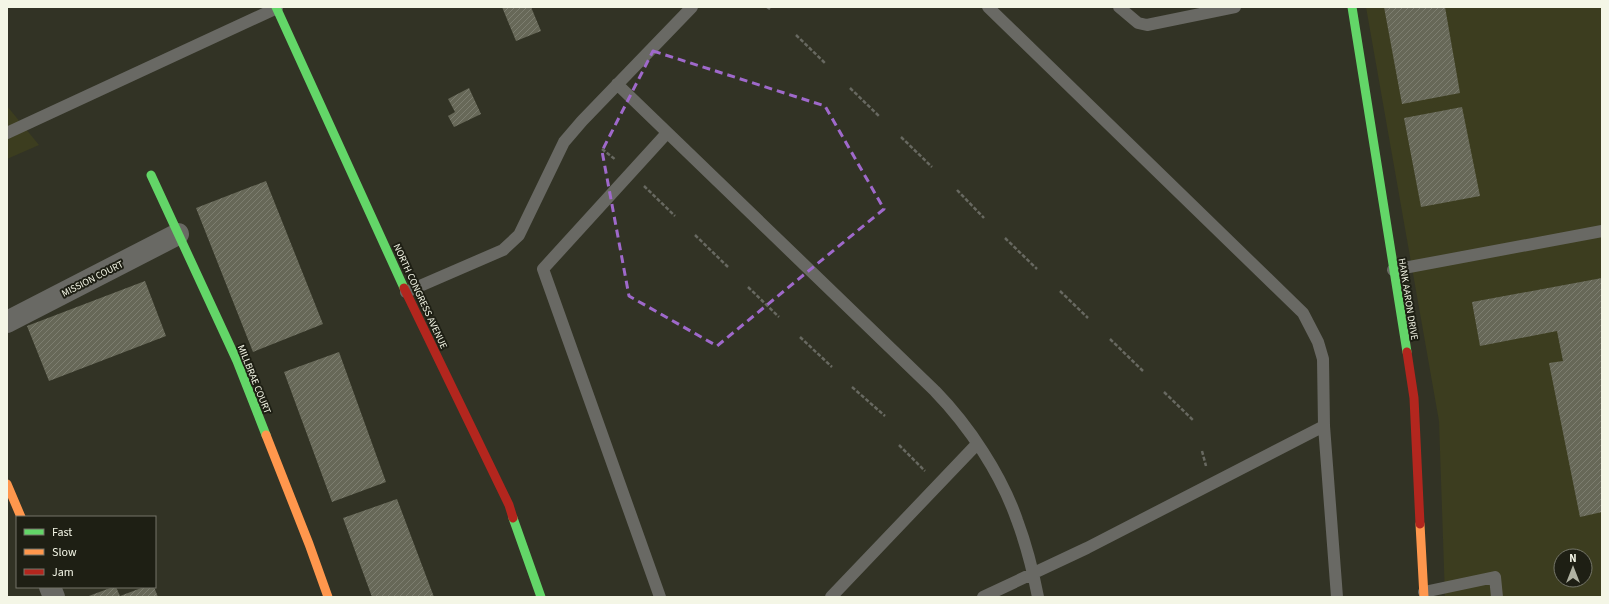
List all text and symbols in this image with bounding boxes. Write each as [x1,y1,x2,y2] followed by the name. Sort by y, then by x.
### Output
[390,242,451,351] street label: NORTH CONGRESS AVENUE
[59,257,126,300] street label: MISSION COURT
[1395,257,1421,341] street label: HANK AARON DRIVE
[234,343,275,417] street label: MILLBRAE COURT
[16,516,156,588] legend
[52,524,72,541] text: Fast
[52,544,77,561] text: Slow
[1553,548,1593,588] north arrow
[1569,551,1577,566] text: N
[52,564,74,581] text: Jam

